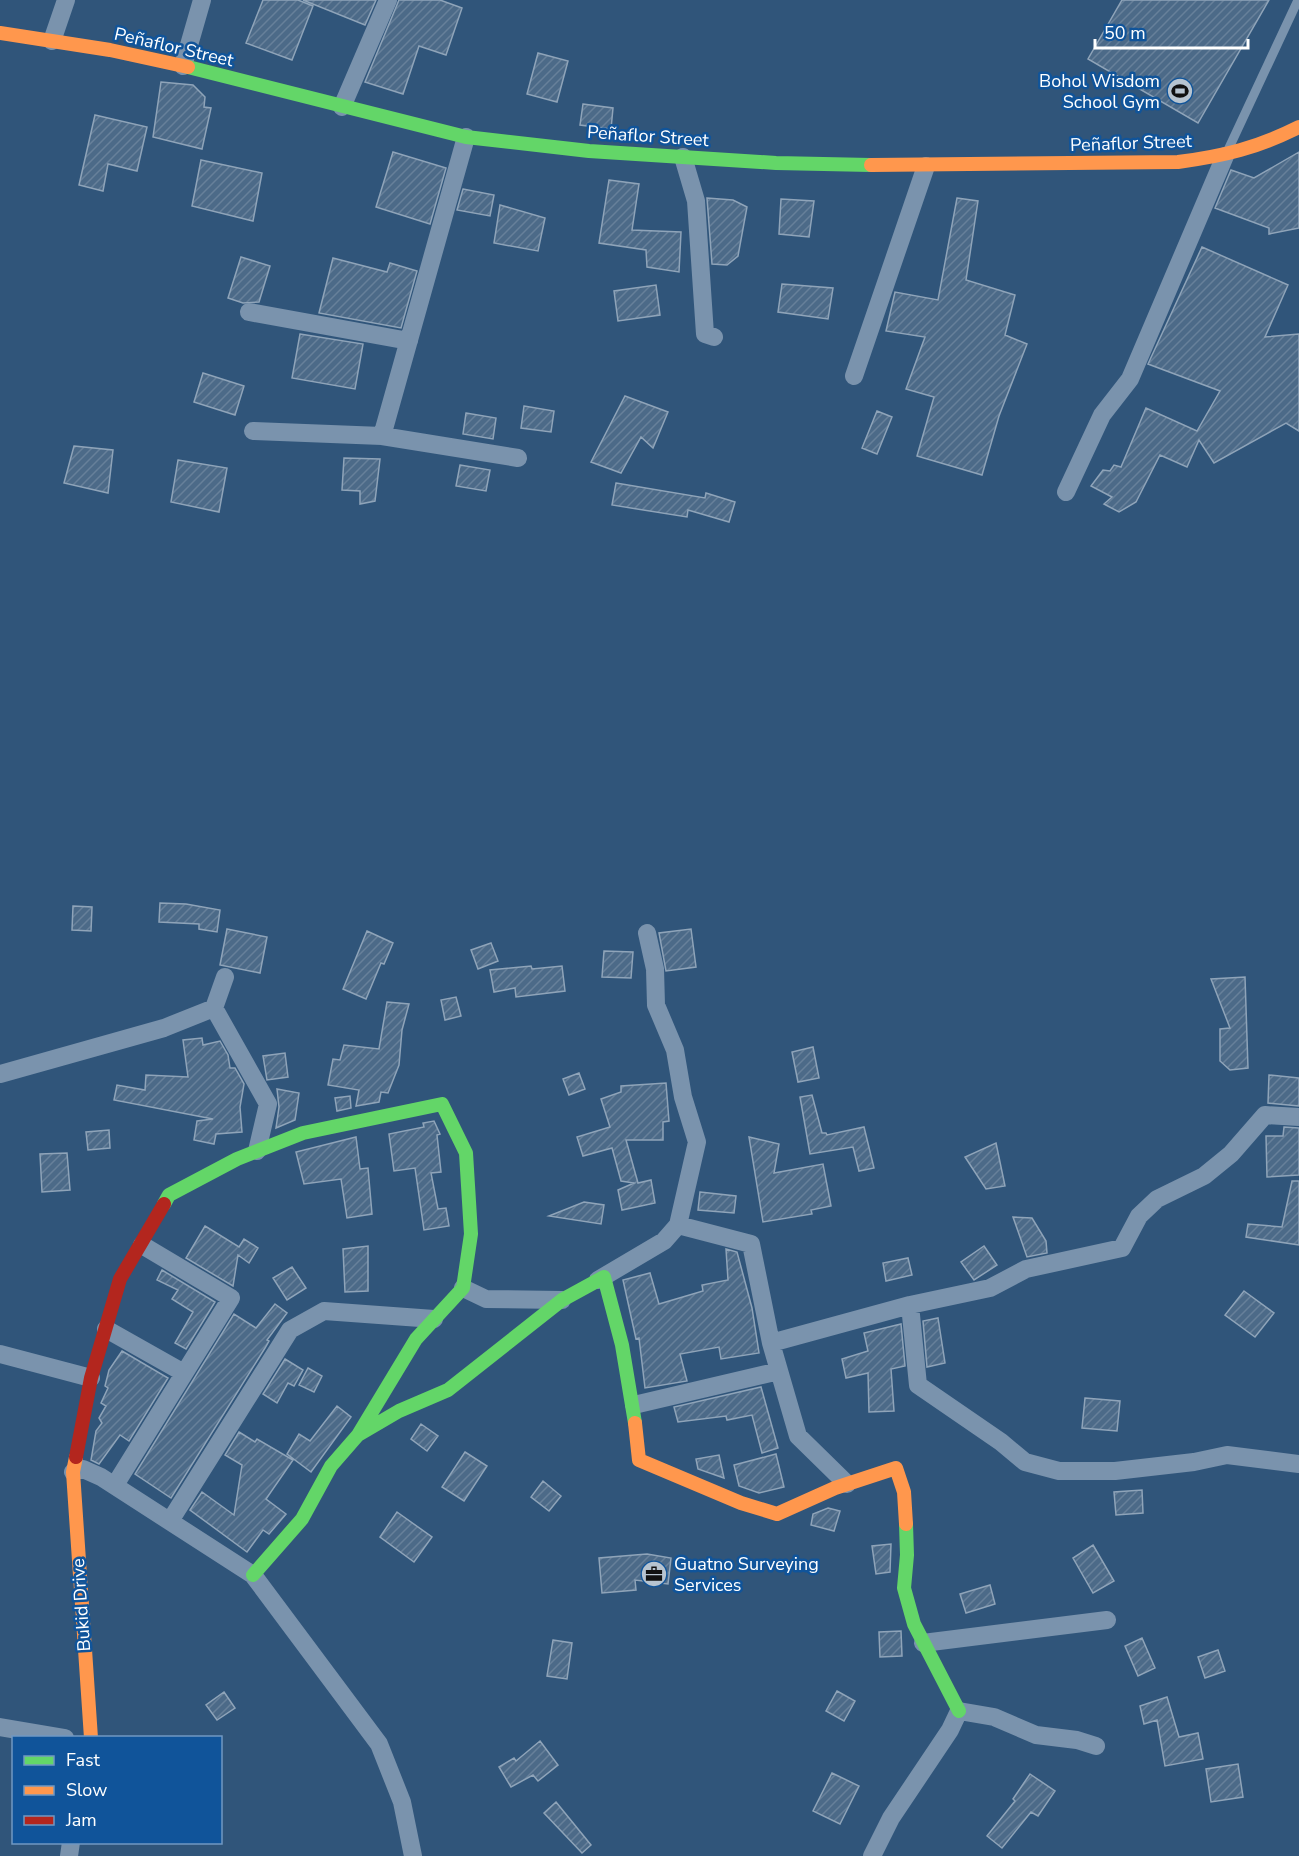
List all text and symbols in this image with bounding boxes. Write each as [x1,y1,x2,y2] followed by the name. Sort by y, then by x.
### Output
[1095,12,1248,50] scale bar
[1104,21,1146,45] text: 50 m
[112,22,237,73] street label: Peñaflor Street
[1039,69,1160,114] place label: Bohol Wisdom School Gym
[1165,76,1195,106] sports icon: Bohol Wisdom School Gym
[586,120,710,152] street label: Peñaflor Street
[1070,129,1193,157] street label: Peñaflor Street
[674,1552,819,1597] place label: Guatno Surveying Services
[66,1558,96,1652] street label: Bukid Drive
[639,1559,669,1589] office icon: Guatno Surveying Services
[12,1736,222,1844] legend
[66,1748,101,1772] text: Fast
[66,1778,107,1802] text: Slow
[65,1808,97,1832] text: Jam

